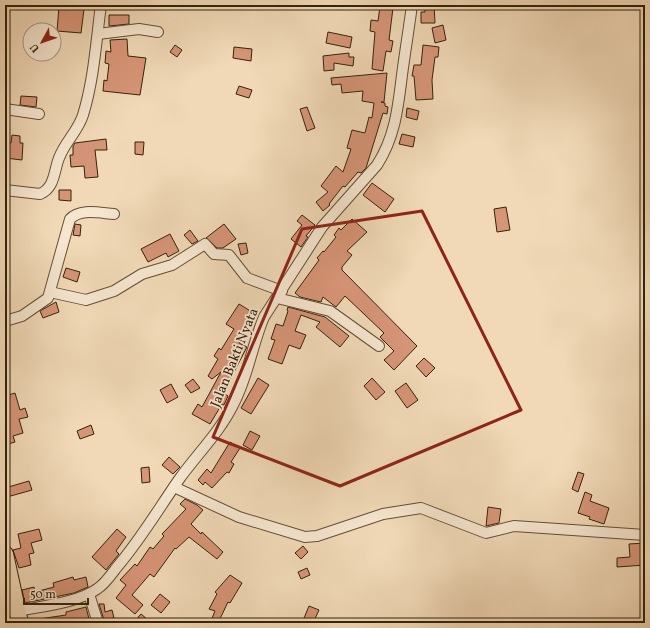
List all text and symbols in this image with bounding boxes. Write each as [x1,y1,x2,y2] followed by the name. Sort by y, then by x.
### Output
[22,22,62,62] north arrow
[27,39,44,55] text: U
[206,305,264,411] street label: Jalan Bakti Nyata
[24,580,88,606] scale bar
[30,587,56,603] text: 50 m

